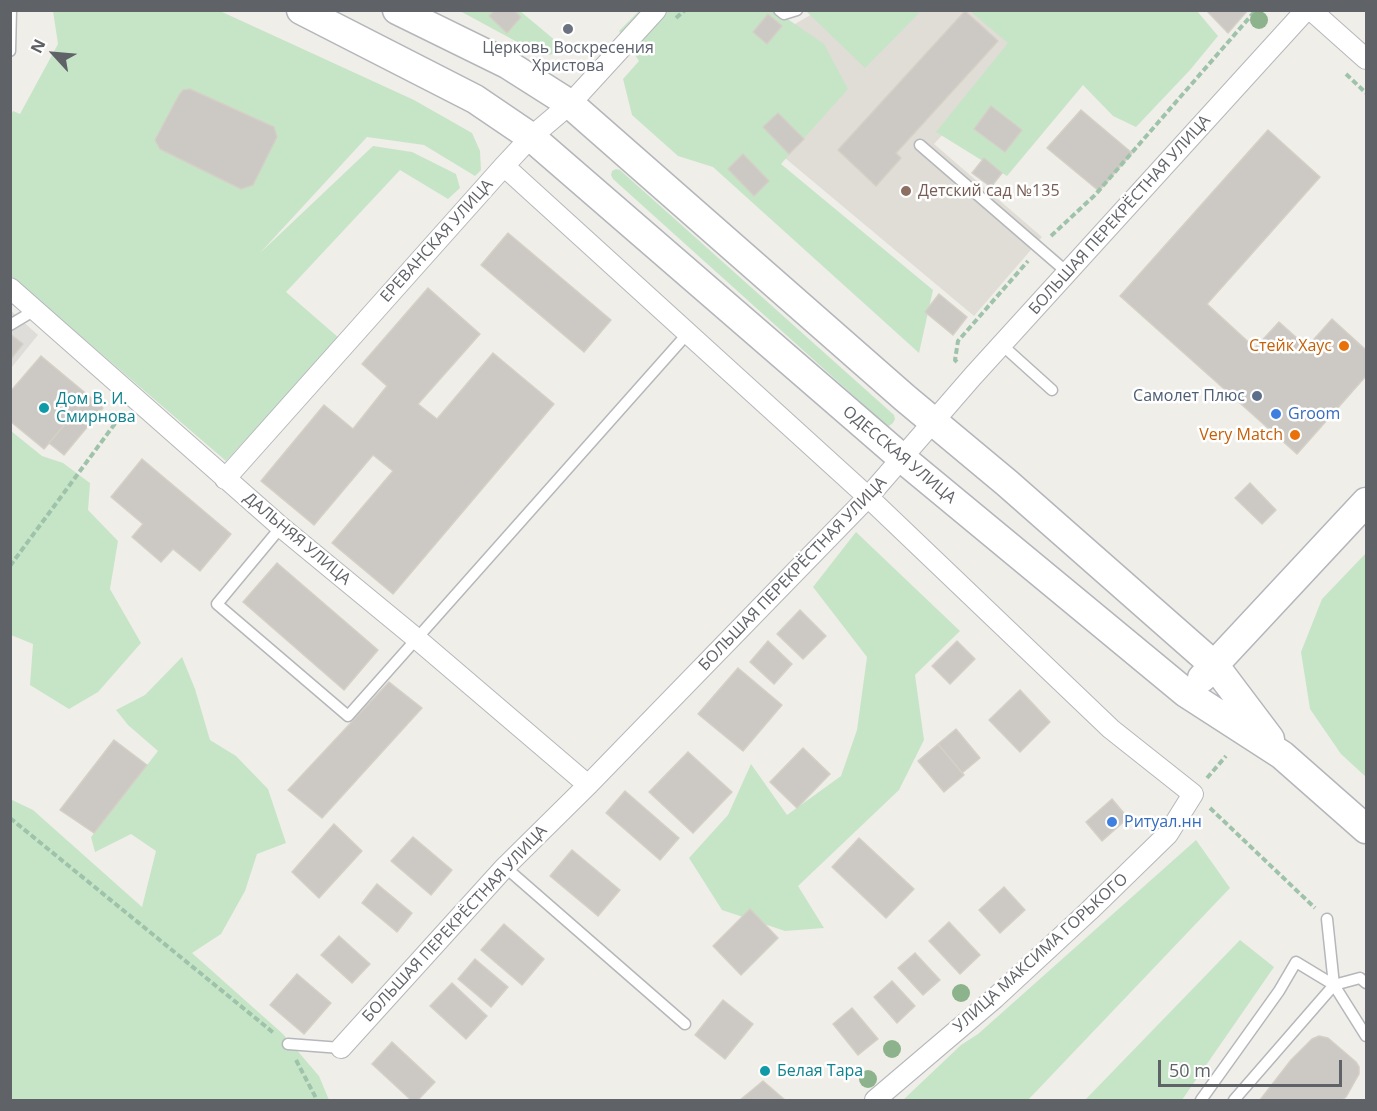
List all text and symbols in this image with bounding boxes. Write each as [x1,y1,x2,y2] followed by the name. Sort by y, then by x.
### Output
[561,22,575,36] marker: Церковь Воскресения Христова
[24,24,84,84] north arrow
[25,35,51,57] text: N
[482,38,654,76] place label: Церковь Воскресения Христова
[1025,111,1215,319] street label: БОЛЬШАЯ ПЕРЕКРЁСТНАЯ УЛИЦА
[377,175,497,307] street label: ЕРЕВАНСКАЯ УЛИЦА
[918,181,1060,201] place label: Детский сад №135
[899,184,913,198] marker: Детский сад №135
[1249,336,1332,356] place label: Стейк Хаус
[1337,339,1351,353] marker: Стейк Хаус
[1133,386,1245,406] place label: Самолет Плюс
[56,389,136,427] place label: Дом В. И. Смирнова
[1250,389,1264,403] marker: Самолет Плюс
[37,401,51,415] marker: Дом В. И. Смирнова
[839,402,959,508] street label: ОДЕССКАЯ УЛИЦА
[1288,404,1340,424] place label: Groom
[1269,407,1283,421] marker: Groom
[1199,425,1283,445] place label: Very Match
[1288,428,1302,442] marker: Very Match
[695,473,891,675] street label: БОЛЬШАЯ ПЕРЕКРЁСТНАЯ УЛИЦА
[240,489,354,589] street label: ДАЛЬНЯЯ УЛИЦА
[1124,812,1202,832] place label: Ритуал.нн
[1105,815,1119,829] marker: Ритуал.нн
[359,822,551,1026] street label: БОЛЬШАЯ ПЕРЕКРЁСТНАЯ УЛИЦА
[950,870,1132,1036] street label: УЛИЦА МАКСИМА ГОРЬКОГО
[1161,1048,1346,1086] scale bar
[1169,1058,1211,1082] text: 50 m
[777,1061,863,1081] place label: Белая Тара
[758,1064,772,1078] marker: Белая Тара

